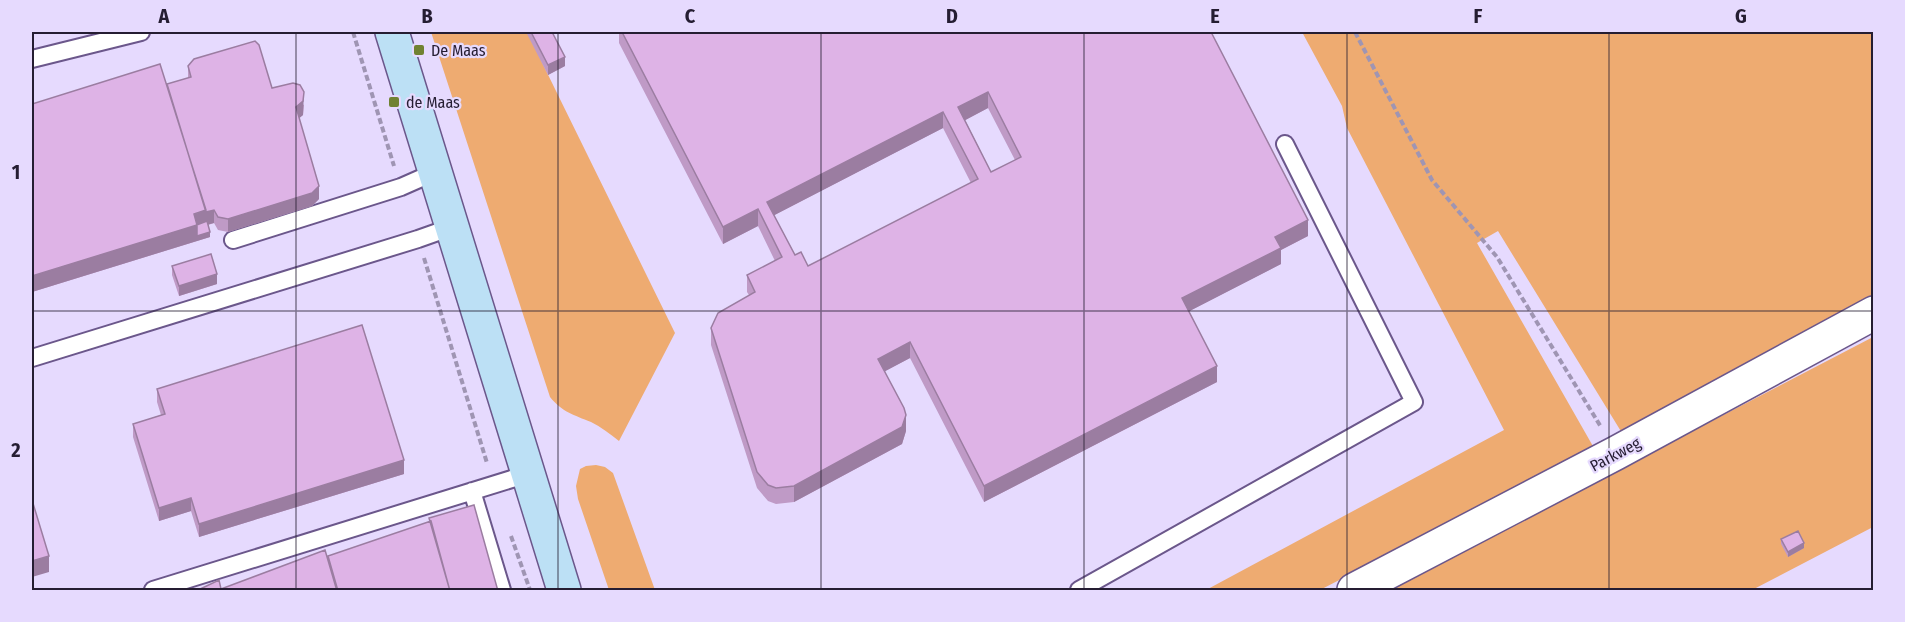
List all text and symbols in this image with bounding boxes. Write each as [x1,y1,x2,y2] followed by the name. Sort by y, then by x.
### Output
[158,4,171,28] text: A
[421,4,433,28] text: B
[685,4,696,28] text: C
[946,4,958,28] text: D
[1210,4,1220,28] text: E
[1474,4,1483,28] text: F
[1735,4,1747,28] text: G
[431,41,486,60] place label: De Maas
[412,43,426,57] marker: De Maas
[406,93,460,112] place label: de Maas
[387,95,401,109] marker: de Maas
[12,160,20,184] text: 1
[1587,433,1644,476] street label: Parkweg
[10,438,21,462] text: 2

